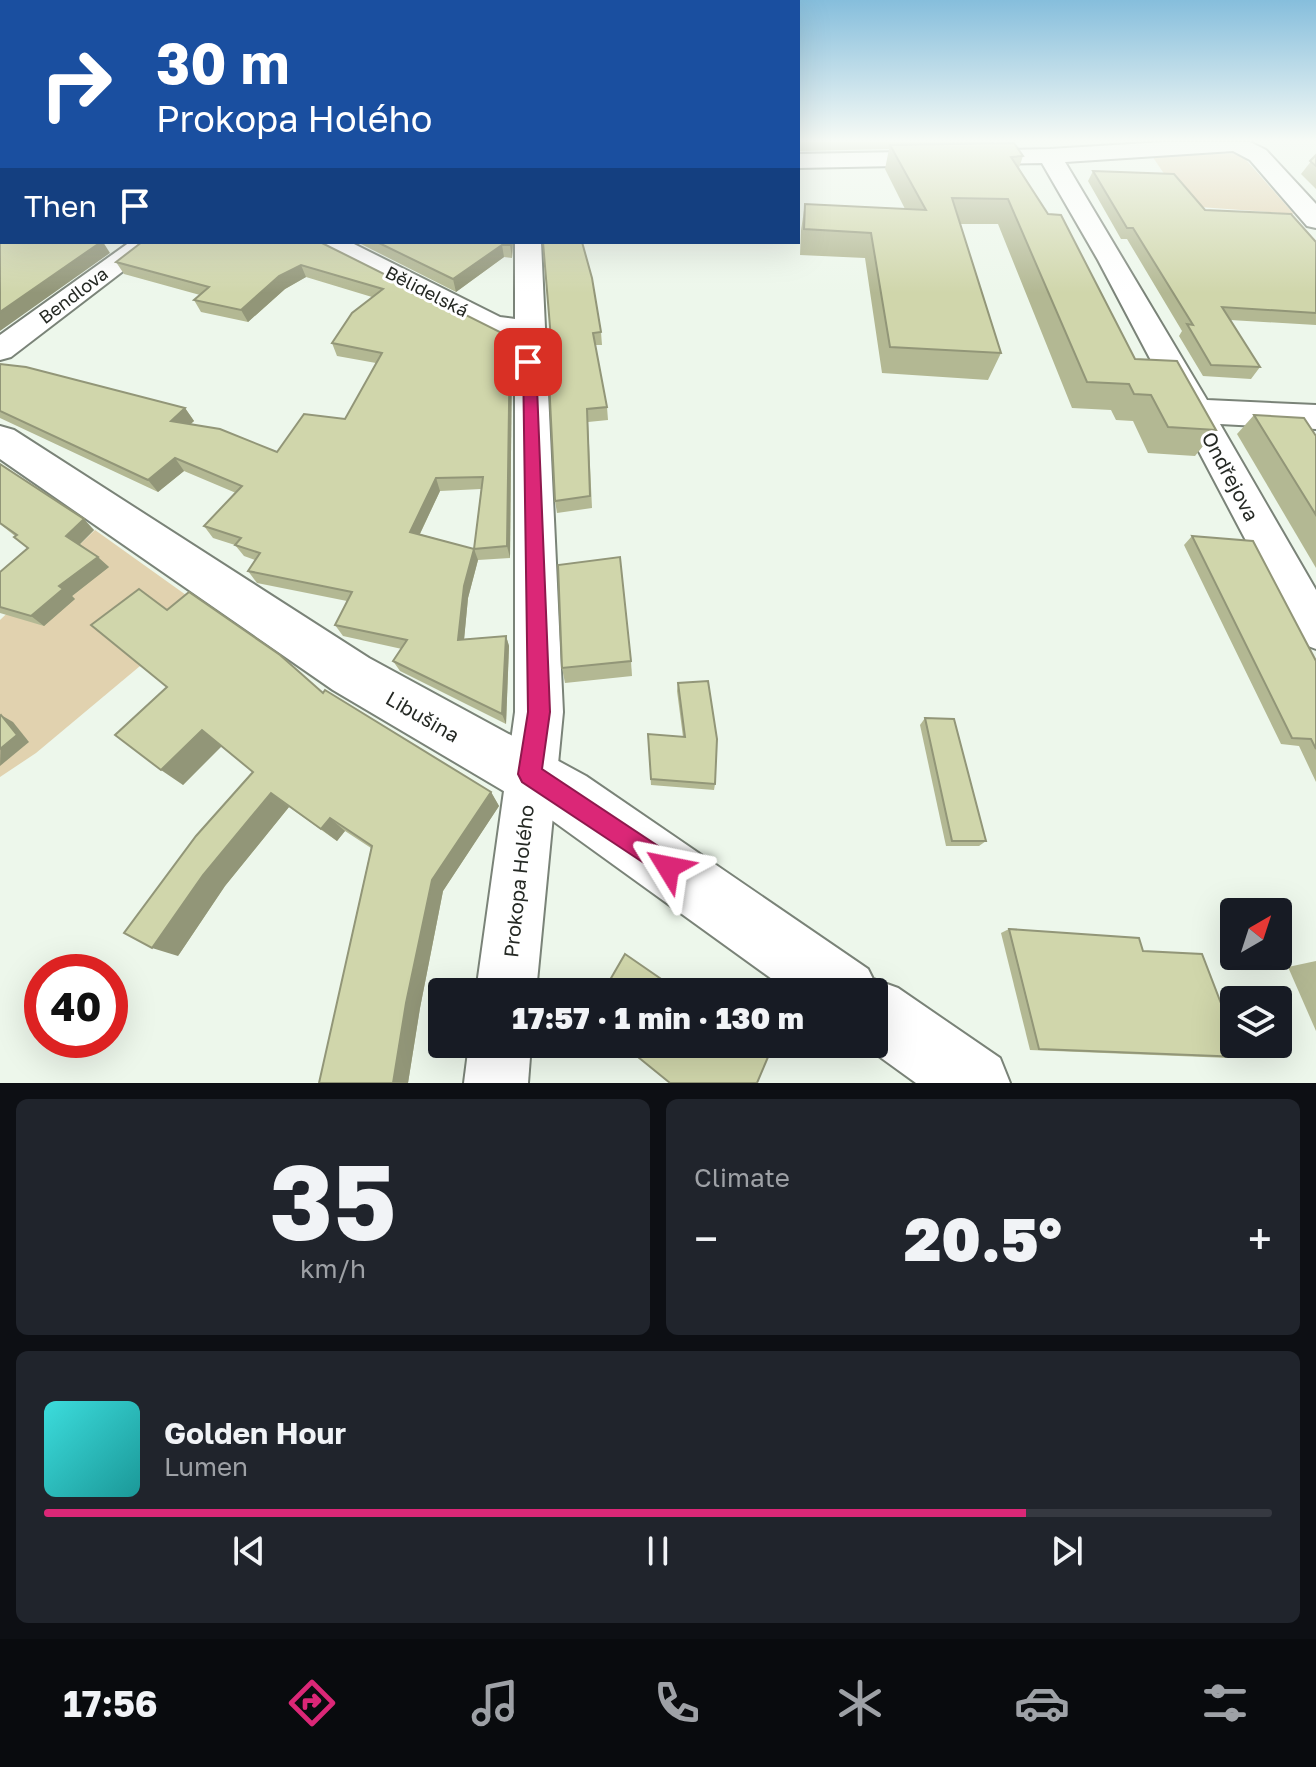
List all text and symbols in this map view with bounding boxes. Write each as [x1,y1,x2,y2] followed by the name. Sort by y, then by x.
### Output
[156,29,290,96] text: 30 m
[24,32,128,136] icon: right
[156,97,432,140] text: Prokopa Holého
[113,184,157,228] icon: arrive
[24,188,97,224] text: Then
[382,261,472,321] street label: Bělidelská
[34,262,112,328] street label: Bendlova
[494,328,562,396] pin
[506,340,550,384] icon: arrive
[1197,427,1265,525] street label: Ondřejova
[382,685,464,747] street label: Libušina
[498,803,538,959] street label: Prokopa Holého
[626,825,710,909] position arrow
[1220,898,1292,970] north arrow
[1220,898,1292,1058] map controls
[24,954,128,1058] speed limit sign: 40
[1220,986,1292,1058] button: layers
[512,1000,804,1036] text: 17:57 · 1 min · 130 m
[270,1138,396,1263] text: 35
[694,1162,790,1193] text: Climate
[904,1202,1062,1274] text: 20.5°
[694,1212,718,1265] text: −
[1248,1212,1272,1265] text: +
[300,1253,366,1284] text: km/h
[164,1415,346,1451] text: Golden Hour
[164,1451,248,1482] text: Lumen
[227,1529,271,1573] icon: previous
[636,1529,680,1573] icon: pause
[1045,1529,1089,1573] icon: next
[284,1675,340,1731] icon: directions
[467,1675,523,1731] icon: music
[649,1675,705,1731] icon: phone
[832,1675,888,1731] icon: climate
[1014,1675,1070,1731] icon: car
[1197,1675,1253,1731] icon: filters
[63,1682,158,1725] text: 17:56

